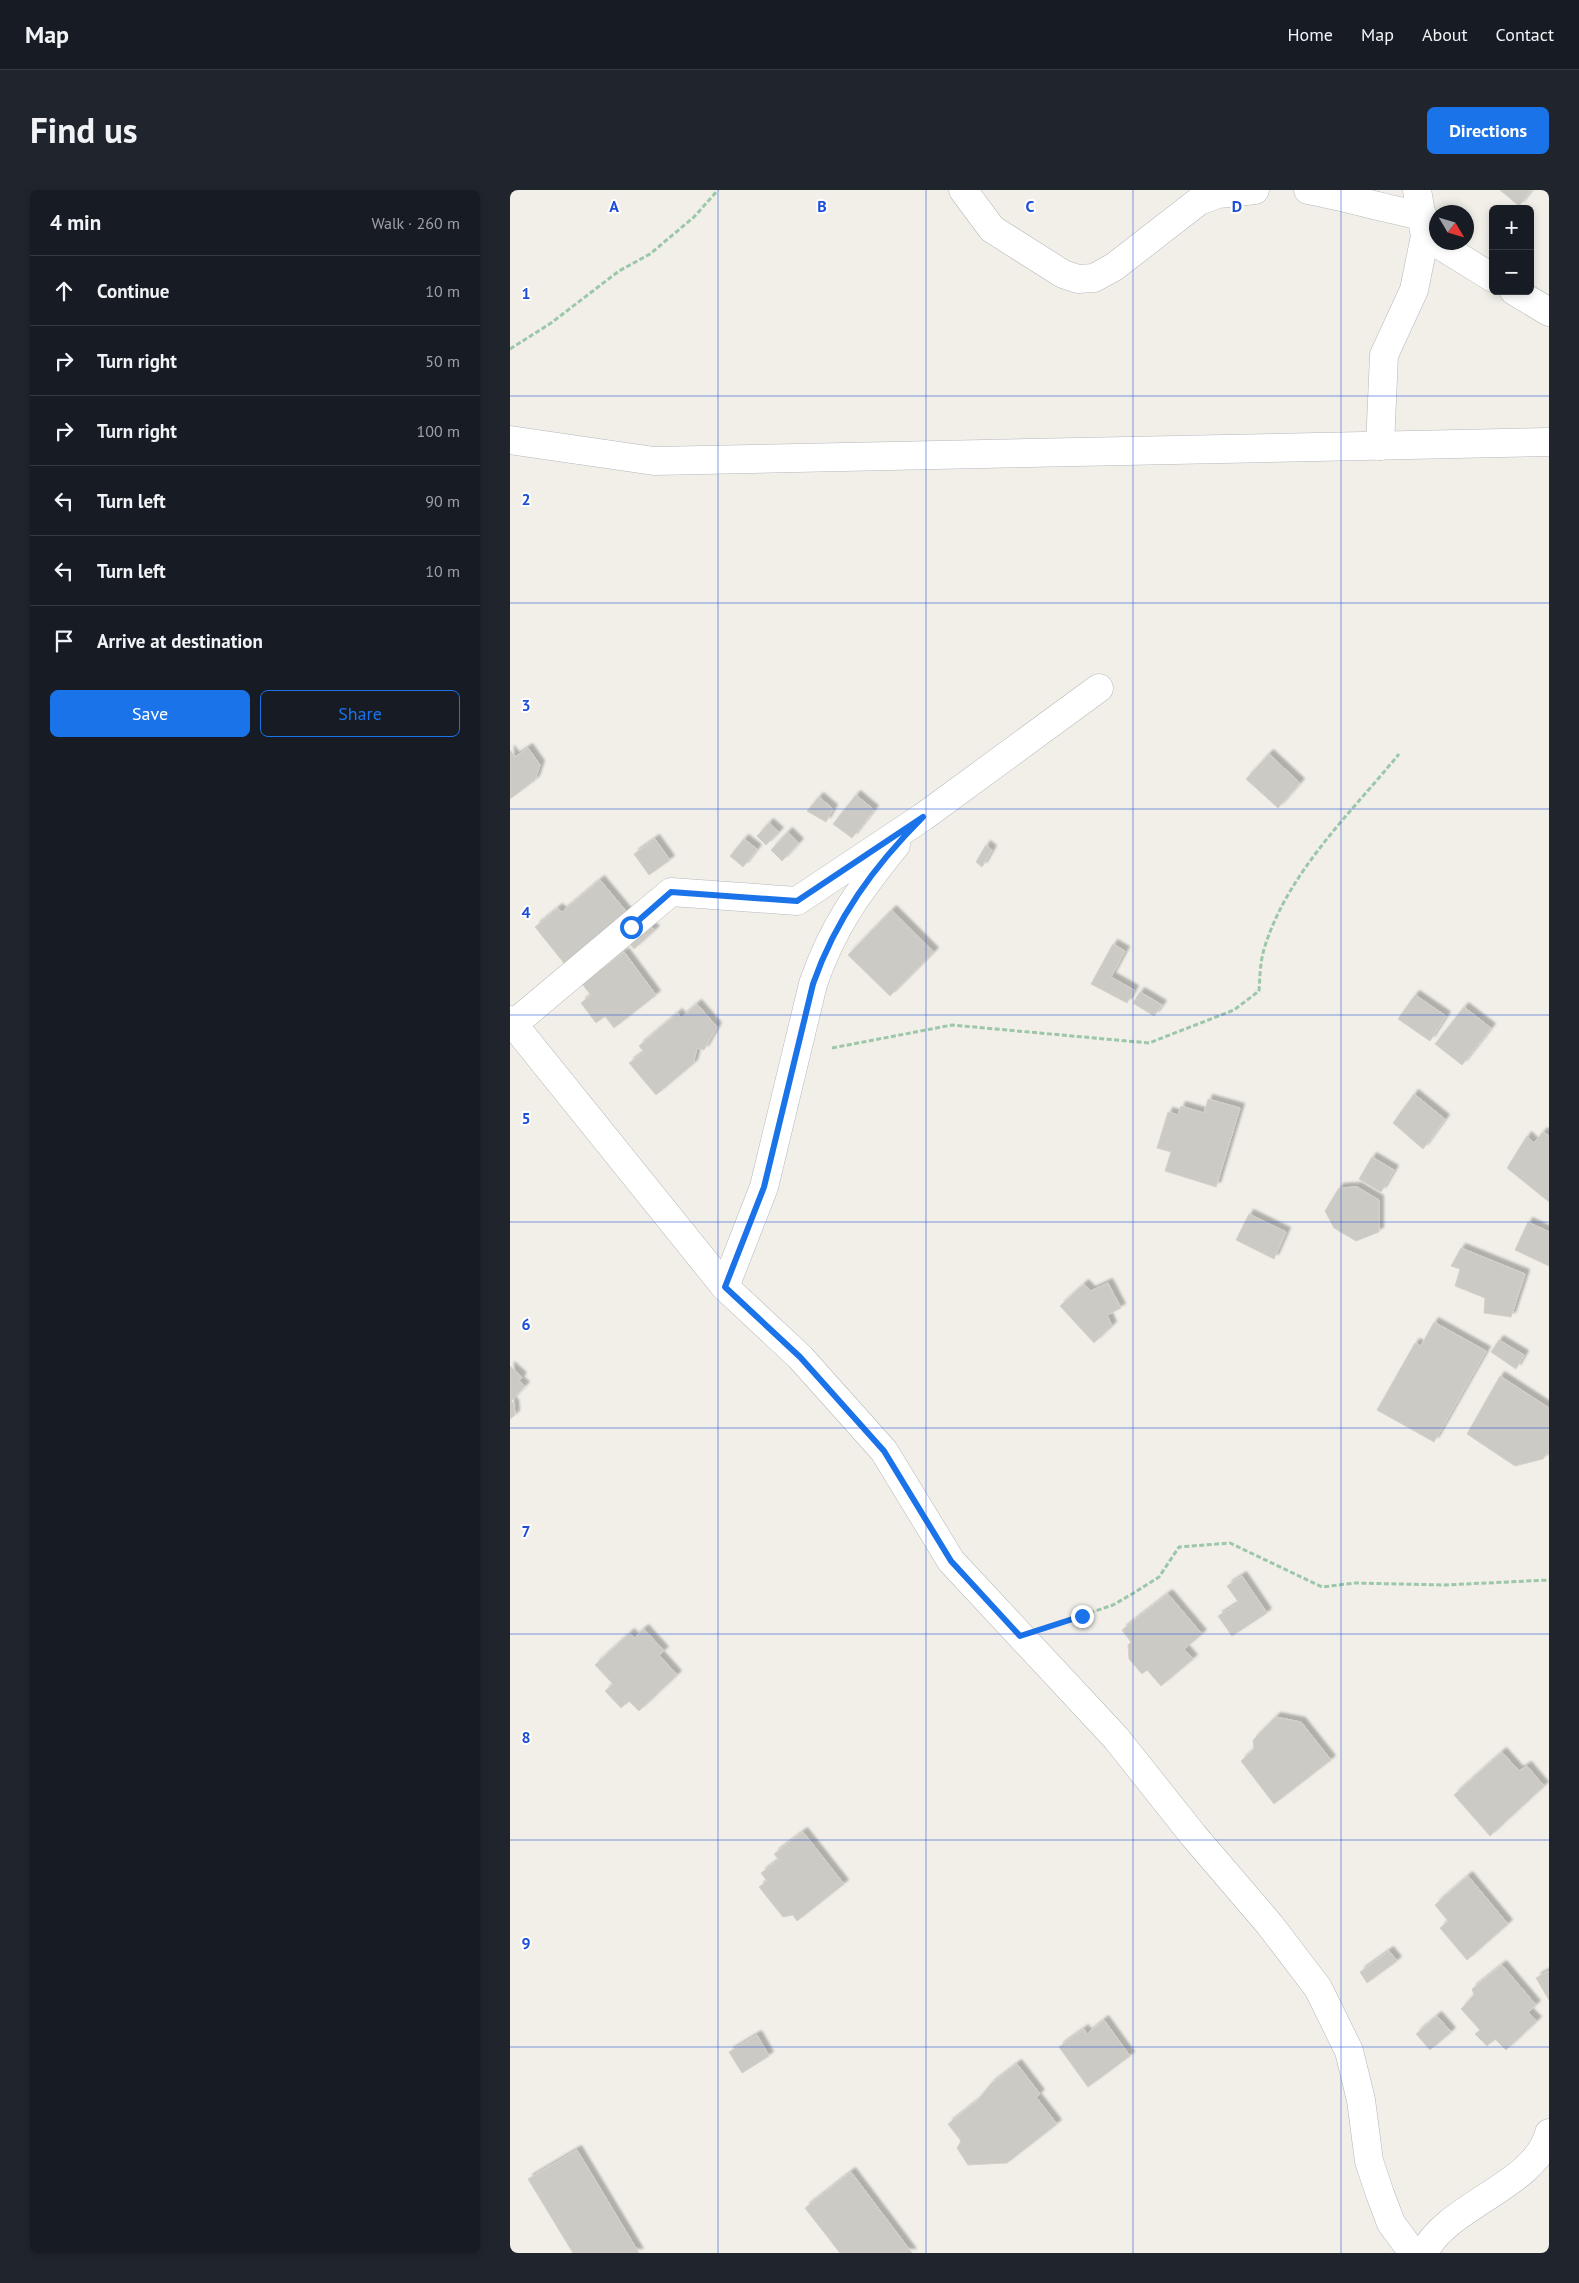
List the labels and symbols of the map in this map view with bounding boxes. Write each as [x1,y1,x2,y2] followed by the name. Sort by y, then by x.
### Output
[609,196,619,216] text: A
[817,196,827,216] text: B
[1026,196,1035,216] text: C
[1232,196,1242,216] text: D
[1429,205,1474,250] north arrow
[521,283,531,303] text: 1
[521,489,531,509] text: 2
[521,695,531,715] text: 3
[521,902,531,922] text: 4
[620,916,643,939] route start
[521,1108,531,1128] text: 5
[521,1314,531,1334] text: 6
[521,1521,531,1541] text: 7
[1071,1605,1094,1628] route end
[521,1727,531,1747] text: 8
[521,1933,531,1953] text: 9

